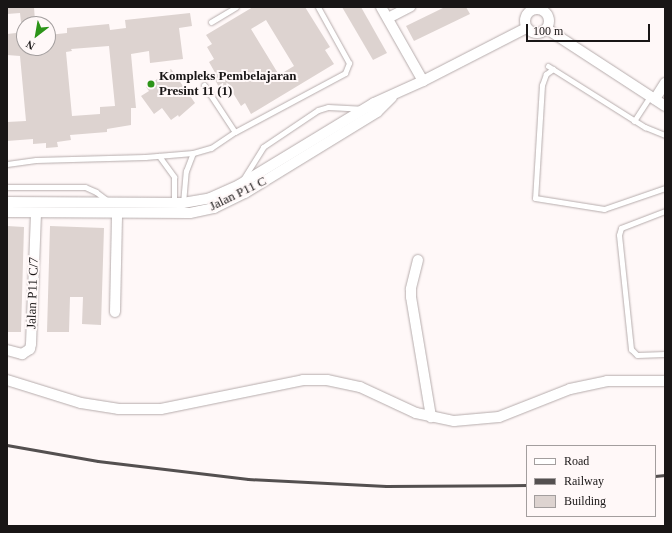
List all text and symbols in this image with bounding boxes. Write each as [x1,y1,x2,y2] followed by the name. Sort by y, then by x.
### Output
[16,16,56,56] north arrow
[528,16,652,42] scale bar
[533,24,563,38] text: 100 m
[24,38,37,53] text: N
[159,69,297,100] place label: Kompleks Pembelajaran Presint 11 (1)
[146,79,156,89] marker: Kompleks Pembelajaran Presint 11 (1)
[207,173,269,215] street label: Jalan P11 C
[24,257,42,329] street label: Jalan P11 C/7
[526,445,656,517] legend
[564,454,589,468] text: Road
[564,474,604,488] text: Railway
[564,494,606,508] text: Building

